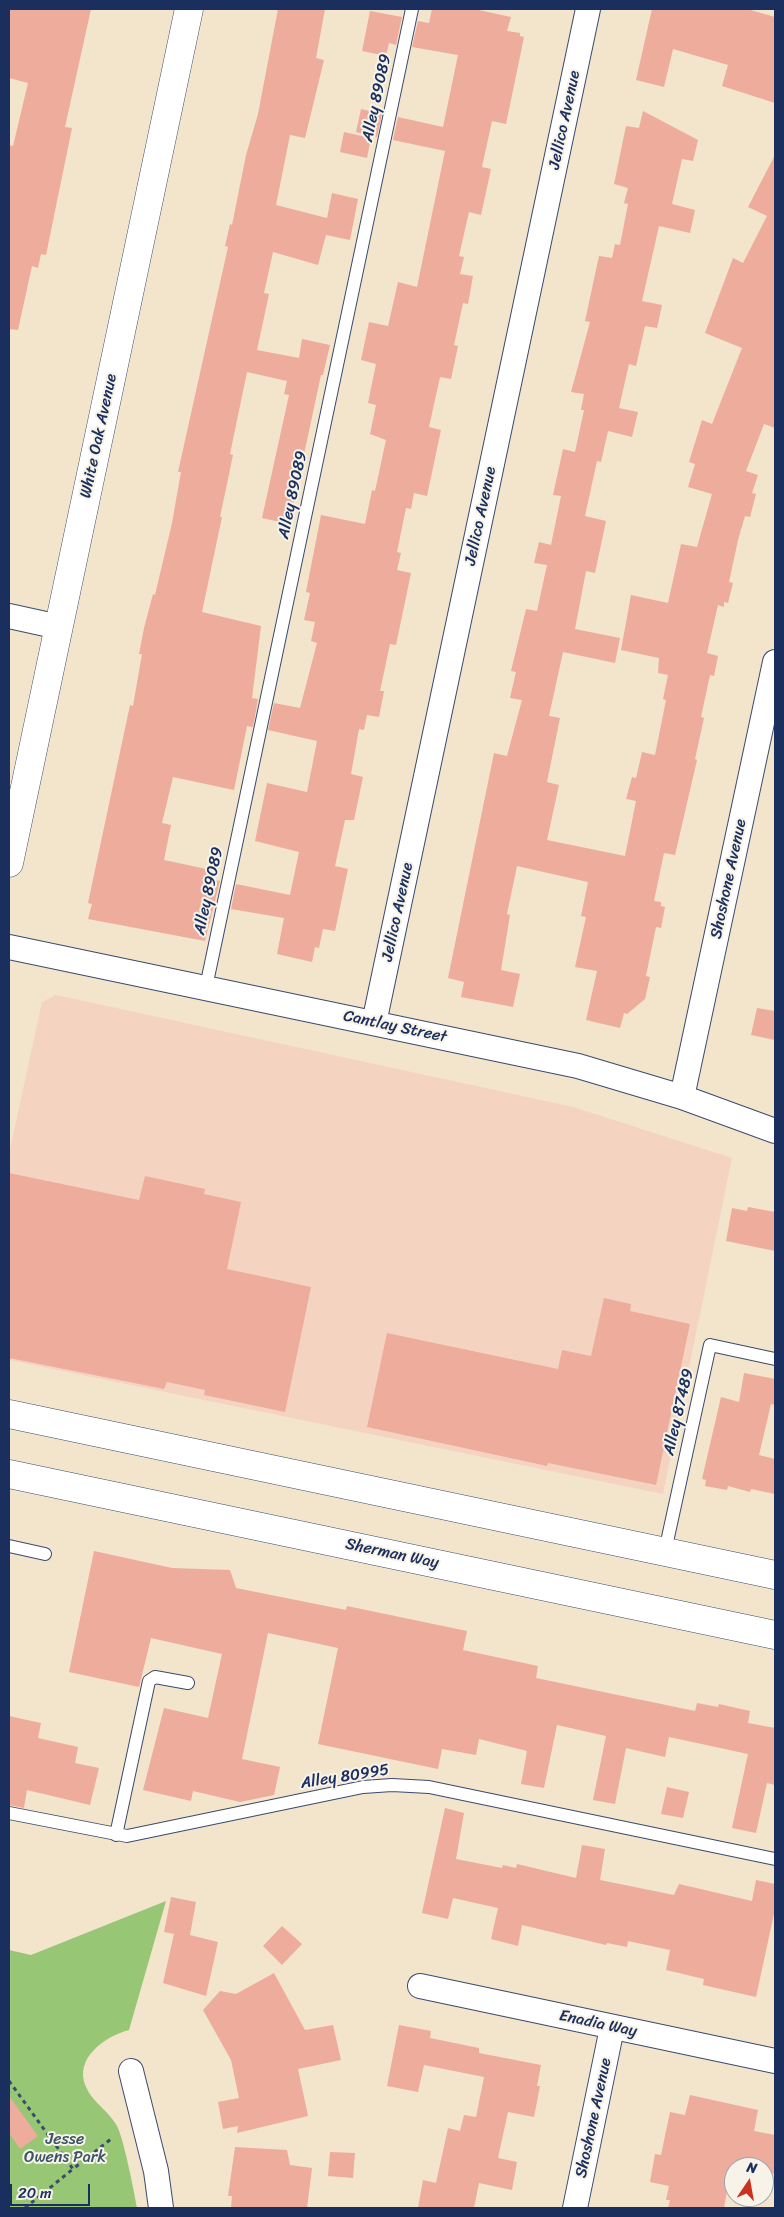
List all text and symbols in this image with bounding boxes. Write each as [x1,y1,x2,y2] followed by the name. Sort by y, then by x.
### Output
[358,52,396,144] street label: Alley 89089
[545,69,585,171] street label: Jellico Avenue
[76,372,122,500] street label: White Oak Avenue
[274,449,312,541] street label: Alley 89089
[461,465,501,567] street label: Jellico Avenue
[707,817,751,941] street label: Shoshone Avenue
[190,845,228,937] street label: Alley 89089
[378,861,418,963] street label: Jellico Avenue
[342,1007,448,1047] street label: Cantlay Street
[660,1367,698,1457] street label: Alley 87489
[344,1535,440,1573] street label: Sherman Way
[299,1761,391,1793] street label: Alley 80995
[557,2006,639,2042] street label: Enadia Way
[572,2056,616,2180] street label: Shoshone Avenue
[24,2130,106,2168] park label: Jesse Owens Park
[745,2155,759,2181] text: N
[724,2157,774,2207] north arrow
[12,2174,92,2206] scale bar
[18,2180,52,2206] text: 20 m

